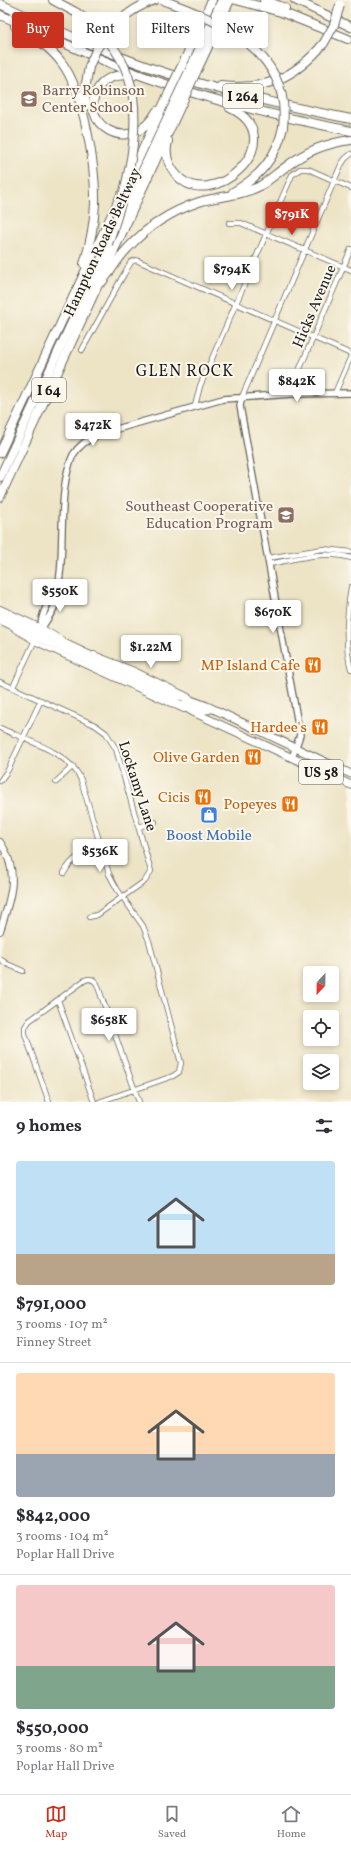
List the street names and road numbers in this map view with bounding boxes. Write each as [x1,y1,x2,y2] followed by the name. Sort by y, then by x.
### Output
[223,84,263,108] road number: I 264
[60,165,147,320] street label: Hampton Roads Beltway
[288,262,342,352] street label: Hicks Avenue
[32,378,66,402] road number: I 64
[112,739,161,834] street label: Lockamy Lane
[299,760,343,784] road number: US 58

